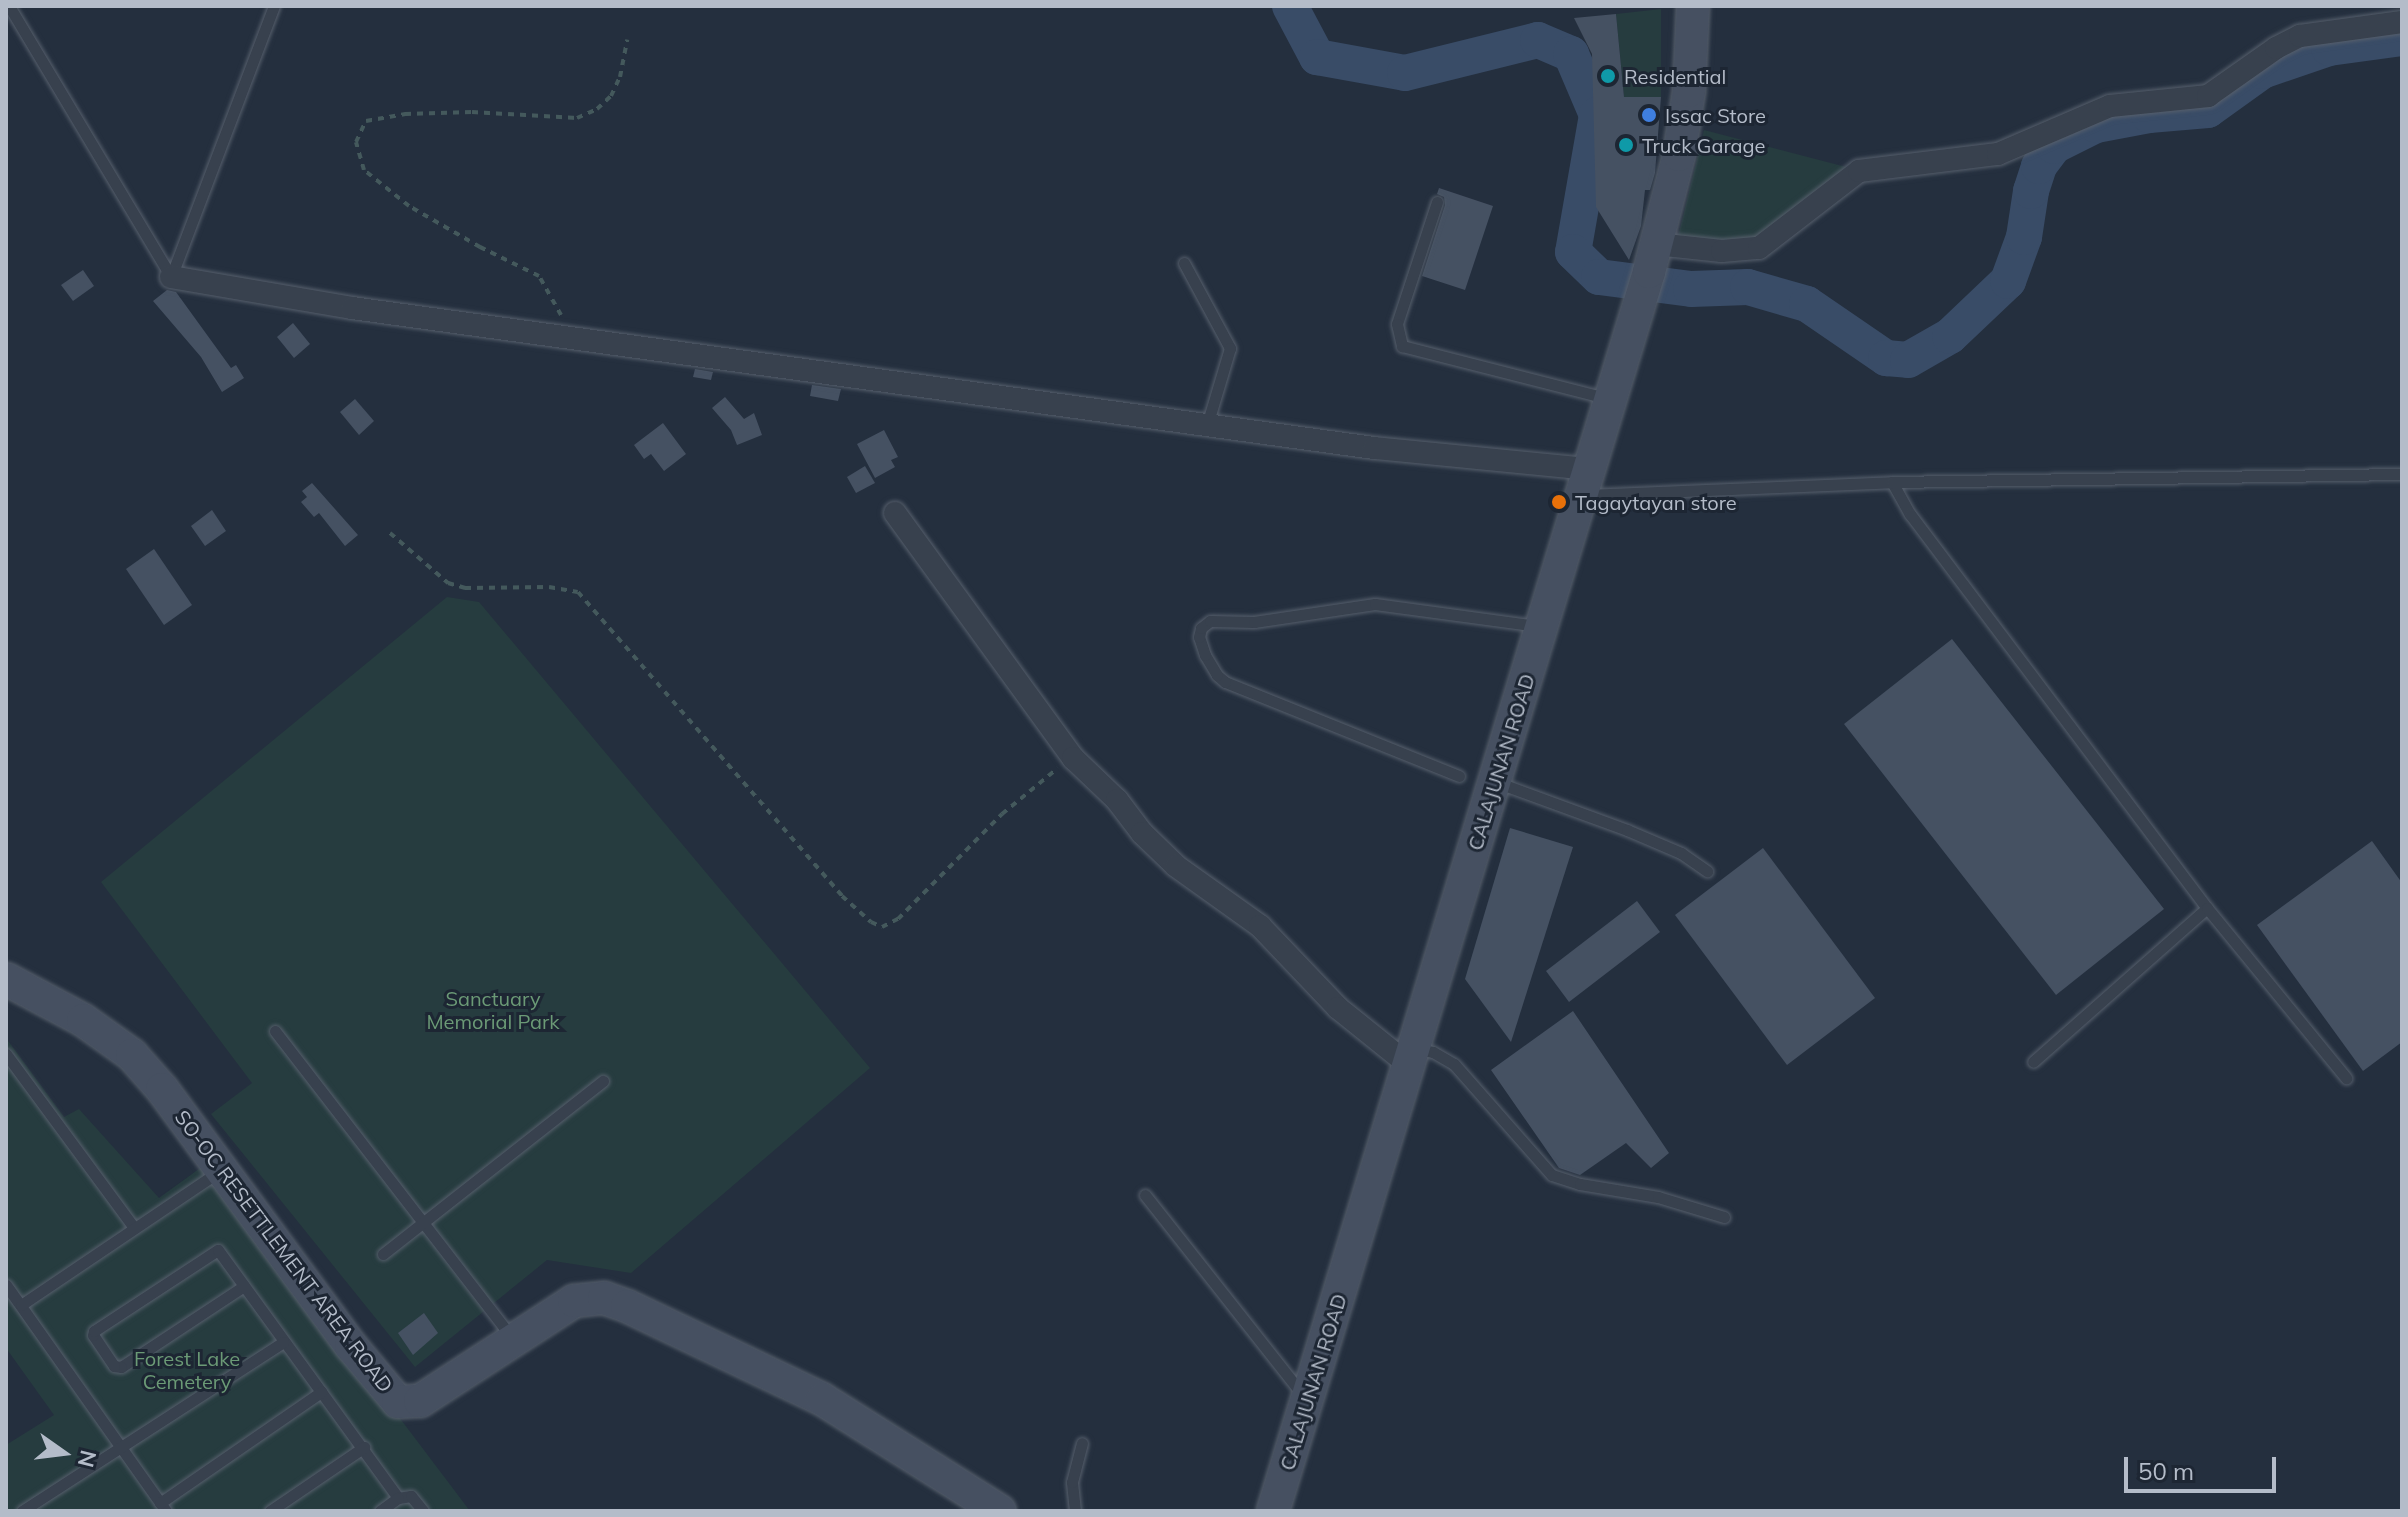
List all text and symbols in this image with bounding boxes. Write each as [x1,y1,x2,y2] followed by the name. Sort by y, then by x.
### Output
[1624,64,1726,88] place label: Residential
[1599,67,1617,85] marker: Residential
[1665,103,1766,127] place label: Issac Store
[1640,106,1658,124] marker: Issac Store
[1642,133,1765,157] place label: Truck Garage
[1617,136,1635,154] marker: Truck Garage
[1575,490,1737,514] place label: Tagaytayan store
[1550,493,1568,511] marker: Tagaytayan store
[1463,671,1539,853] street label: CALAJUNAN ROAD
[426,987,560,1034] park label: Sanctuary Memorial Park
[170,1105,398,1397] street label: SO-OC RESETTLEMENT AREA ROAD
[1275,1291,1351,1473] street label: CALAJUNAN ROAD
[134,1346,240,1393] park label: Forest Lake Cemetery
[24,1413,104,1493] north arrow
[2128,1441,2280,1491] scale bar
[72,1447,103,1470] text: N
[2138,1456,2194,1486] text: 50 m

